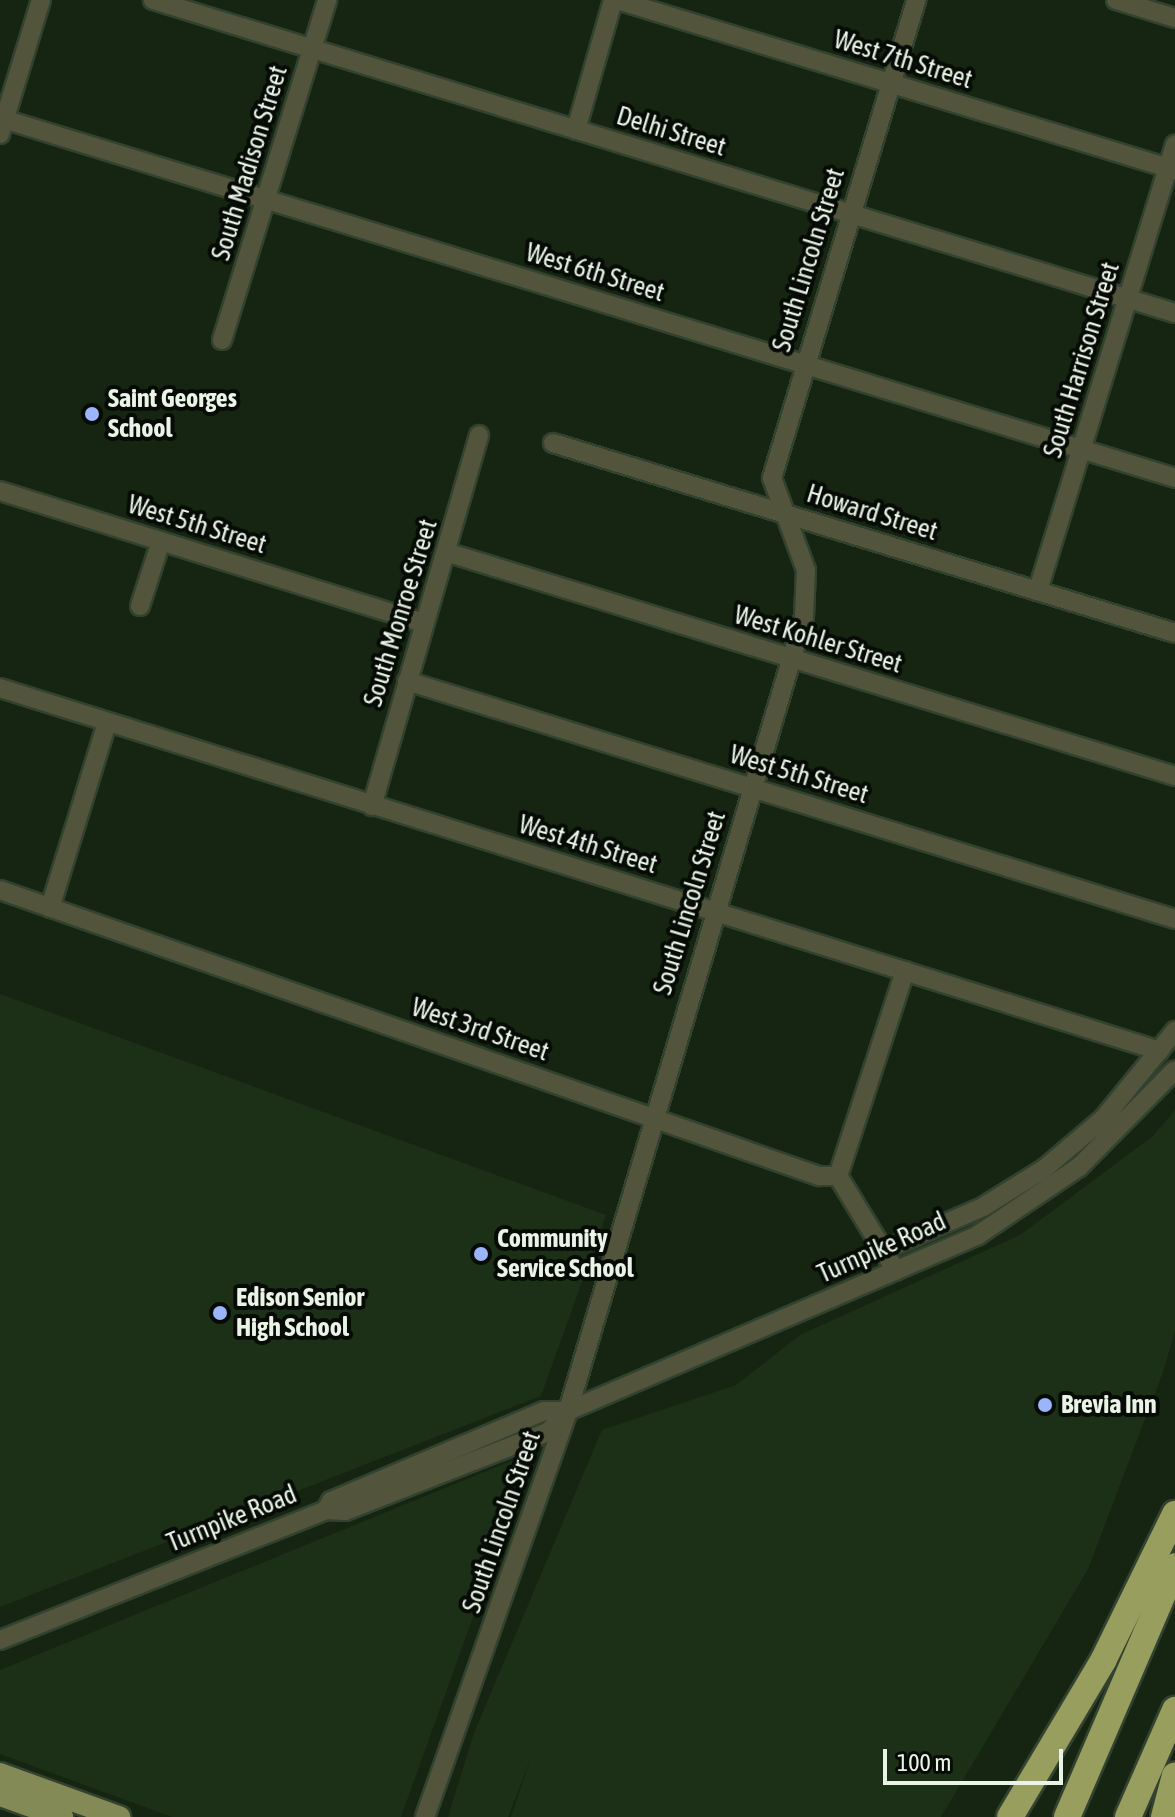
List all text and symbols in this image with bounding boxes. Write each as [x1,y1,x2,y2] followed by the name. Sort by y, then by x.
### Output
[830,24,976,96] street label: West 7th Street
[206,62,294,264] street label: South Madison Street
[613,101,729,163] street label: Delhi Street
[766,165,852,355] street label: South Lincoln Street
[522,237,668,309] street label: West 6th Street
[1037,259,1127,461] street label: South Harrison Street
[108,383,237,444] place label: Saint Georges School
[83,405,101,423] marker: Saint Georges School
[803,478,941,548] street label: Howard Street
[124,489,270,561] street label: West 5th Street
[358,516,444,710] street label: South Monroe Street
[730,600,906,680] street label: West Kohler Street
[726,739,872,811] street label: West 5th Street
[647,808,733,998] street label: South Lincoln Street
[515,809,661,881] street label: West 4th Street
[407,992,553,1068] street label: West 3rd Street
[813,1206,951,1290] street label: Turnpike Road
[497,1223,634,1284] place label: Community Service School
[472,1245,490,1263] marker: Community Service School
[236,1282,364,1344] place label: Edison Senior High School
[211,1304,229,1322] marker: Edison Senior High School
[1061,1389,1157,1421] place label: Brevia Inn
[1036,1396,1054,1414] marker: Brevia Inn
[456,1427,548,1617] street label: South Lincoln Street
[163,1479,301,1559] street label: Turnpike Road
[887,1733,1067,1783] scale bar
[897,1749,951,1776] text: 100 m

